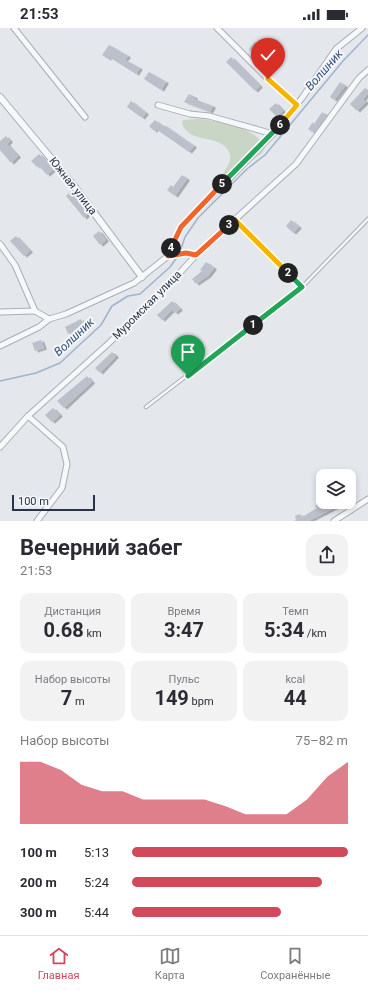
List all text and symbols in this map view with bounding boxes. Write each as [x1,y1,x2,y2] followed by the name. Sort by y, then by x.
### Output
[20,5,59,23] text: 21:53
[251,38,285,79] pin
[257,44,279,66] icon: check
[302,46,346,93] water label: Волшник
[270,115,290,135] pin: 6
[277,118,283,131] text: 6
[46,155,100,217] street label: Южная улица
[212,174,232,194] pin: 5
[219,177,225,190] text: 5
[219,215,239,235] pin: 3
[226,218,232,231] text: 3
[161,238,181,258] pin: 4
[168,241,174,254] text: 4
[278,263,298,283] pin: 2
[285,266,291,279] text: 2
[110,268,184,342] street label: Муромская улица
[51,314,97,359] water label: Волшник
[243,315,263,335] pin: 1
[250,318,256,331] text: 1
[171,335,205,376] pin
[177,341,199,363] icon: arrive
[316,469,356,509] map controls
[316,469,356,509] button: layers
[12,493,95,512] scale bar
[18,495,49,508] text: 100 m
[306,534,348,576] button: share
[20,535,182,560] text: Вечерний забег
[20,563,52,578] text: 21:53
[44,605,101,618] text: Дистанция
[167,605,201,618] text: Время
[282,605,309,618] text: Темп
[44,618,84,642] text: 0.68
[164,618,204,642] text: 3:47
[264,618,304,642] text: 5:34
[84,627,102,640] text: km
[304,627,327,640] text: /km
[35,673,111,686] text: Набор высоты
[169,673,199,686] text: Пульс
[285,673,305,686] text: kcal
[61,686,72,710] text: 7
[154,686,189,710] text: 149
[284,686,307,710] text: 44
[72,695,85,708] text: m
[189,695,214,708] text: bpm
[20,733,109,748] text: Набор высоты
[296,733,348,748] text: 75–82 m
[20,845,57,860] text: 100 m
[84,845,109,860] text: 5:13
[20,875,57,890] text: 200 m
[84,875,109,890] text: 5:24
[20,905,57,920] text: 300 m
[84,905,109,920] text: 5:44
[38,945,79,982] tab: Главная
[155,945,185,982] tab: Карта
[260,945,330,982] tab: Сохранённые

